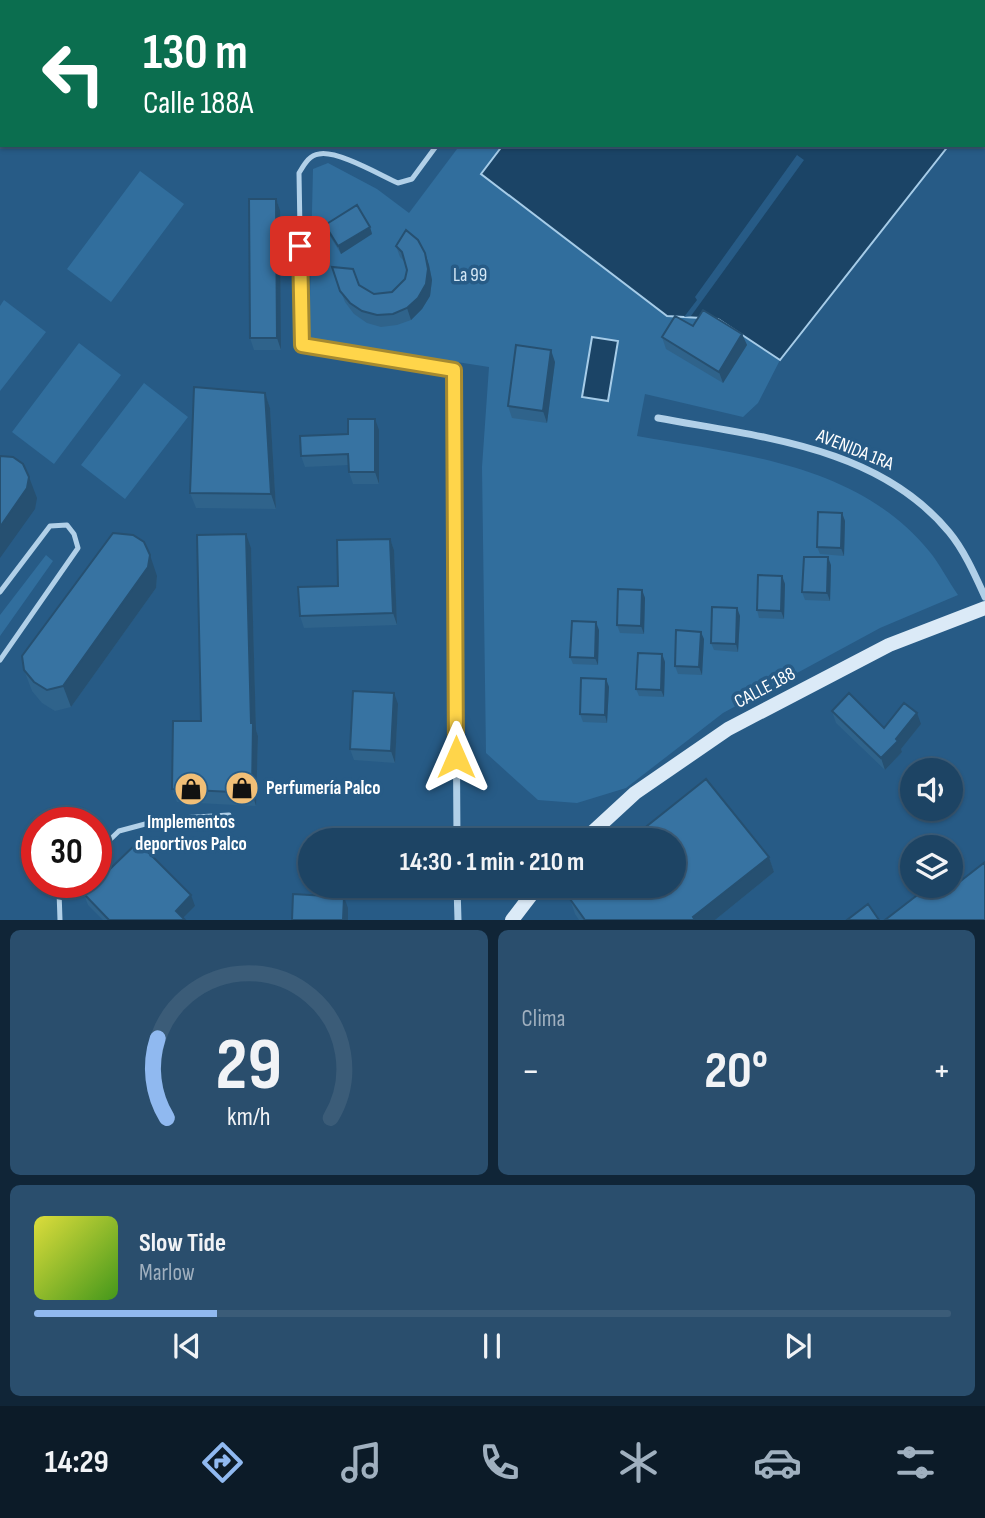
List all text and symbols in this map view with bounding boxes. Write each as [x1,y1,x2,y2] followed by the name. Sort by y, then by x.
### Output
[143,24,248,83] text: 130 m
[28,28,119,119] icon: left
[143,84,253,123] text: Calle 188A
[270,216,330,276] pin
[281,227,319,265] icon: arrive
[453,264,487,287] park label: La 99
[812,424,898,476] street label: AVENIDA 1RA
[731,662,799,714] street label: CALLE 188
[419,720,493,794] position arrow
[900,758,963,898] map controls
[900,758,963,821] button: sound
[223,769,261,807] shop icon: Perfumería Palco
[172,770,210,808] shop icon: Implementos deportivos Palco
[266,777,381,800] place label: Perfumería Palco
[21,807,112,898] speed limit sign: 30
[135,811,247,856] place label: Implementos deportivos Palco
[900,835,963,898] button: layers
[400,847,584,878] text: 14:30 · 1 min · 210 m
[522,1005,565,1033] text: Clima
[216,1023,282,1111] text: 29
[704,1040,768,1103] text: 20°
[522,1049,540,1094] text: −
[932,1049,951,1094] text: +
[227,1102,270,1133] text: km/h
[139,1228,226,1259] text: Slow Tide
[139,1259,195,1287] text: Marlow
[168,1327,206,1365] icon: previous
[473,1327,511,1365] icon: pause
[779,1327,817,1365] icon: next
[198,1438,247,1487] icon: directions
[337,1438,386,1487] icon: music
[475,1438,524,1487] icon: phone
[614,1438,663,1487] icon: climate
[753,1438,802,1487] icon: car
[891,1438,940,1487] icon: filters
[45,1443,109,1482] text: 14:29

